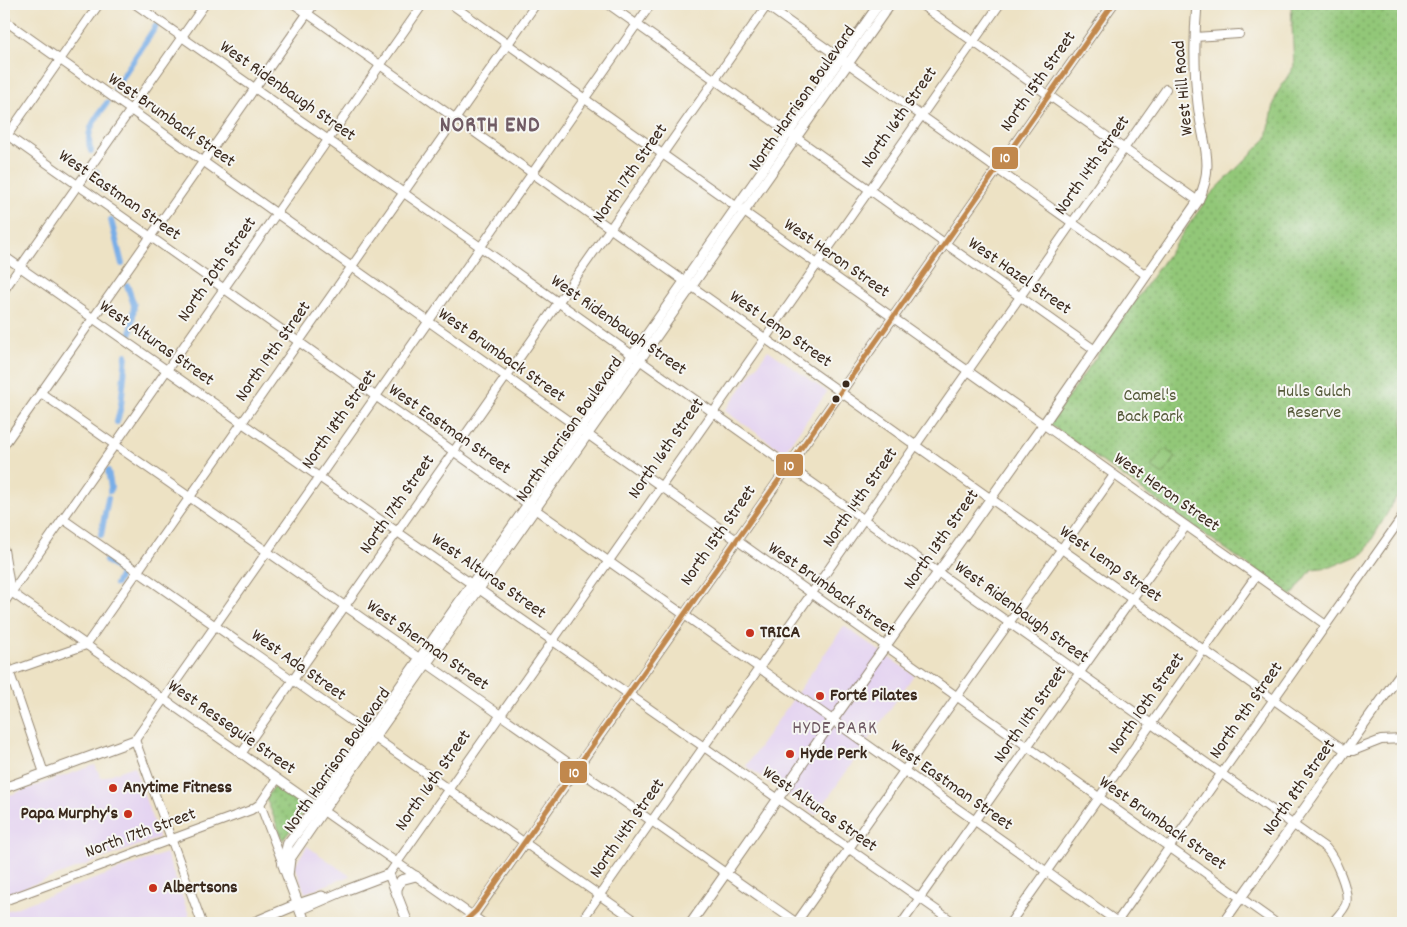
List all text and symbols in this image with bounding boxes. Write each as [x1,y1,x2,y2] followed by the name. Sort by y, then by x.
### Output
[743,21,863,177] street label: North Harrison Boulevard
[995,26,1083,137] street label: North 15th Street
[214,35,361,149] street label: West Ridenbaugh Street
[1167,39,1201,137] street label: West Hill Road
[856,62,944,174] street label: North 16th Street
[102,68,240,175] street label: West Brumback Street
[440,111,540,142] district label: NORTH END
[1049,111,1137,221] street label: North 14th Street
[587,119,675,229] street label: North 17th Street
[53,144,186,248] street label: West Eastman Street
[991,146,1019,170] line badge: 10
[1000,149,1010,169] text: 10
[172,212,264,328] street label: North 20th Street
[778,213,894,305] street label: West Heron Street
[962,232,1076,322] street label: West Hazel Street
[545,269,692,383] street label: West Ridenbaugh Street
[724,285,837,375] street label: West Lemp Street
[93,295,219,393] street label: West Alturas Street
[230,296,318,407] street label: North 19th Street
[432,303,570,410] street label: West Brumback Street
[510,352,630,508] street label: North Harrison Boulevard
[296,365,384,475] street label: North 18th Street
[383,378,516,482] street label: West Eastman Street
[841,379,851,389] unlabelled marker
[1277,380,1351,426] park label: Hulls Gulch Reserve
[1117,384,1183,430] park label: Camel's Back Park
[623,393,711,505] street label: North 16th Street
[831,394,841,404] unlabelled marker
[817,443,905,553] street label: North 14th Street
[1108,447,1224,539] street label: West Heron Street
[354,450,442,560] street label: North 17th Street
[775,453,804,477] line badge: 10
[784,457,794,477] text: 10
[675,480,763,591] street label: North 15th Street
[898,485,986,595] street label: North 13th Street
[1054,520,1167,610] street label: West Lemp Street
[425,528,551,626] street label: West Alturas Street
[762,537,900,644] street label: West Brumback Street
[948,555,1094,671] street label: West Ridenbaugh Street
[361,594,494,698] street label: West Sherman Street
[760,621,800,646] place label: TRICA
[245,624,351,708] street label: West Ada Street
[744,627,756,639] marker: TRICA
[1103,648,1192,760] street label: North 10th Street
[1204,657,1290,765] street label: North 9th Street
[988,661,1074,769] street label: North 11th Street
[162,674,300,782] street label: West Resseguie Street
[278,683,398,839] street label: North Harrison Boulevard
[830,684,918,709] place label: Forté Pilates
[814,690,826,702] marker: Forté Pilates
[792,716,878,743] district label: HYDE PARK
[390,725,478,837] street label: North 16th Street
[885,734,1018,838] street label: West Eastman Street
[1257,734,1343,841] street label: North 8th Street
[800,742,868,767] place label: Hyde Perk
[784,748,796,760] marker: Hyde Perk
[559,760,588,784] line badge: 10
[756,761,882,859] street label: West Alturas Street
[569,764,579,784] text: 10
[1093,771,1231,878] street label: West Brumback Street
[584,774,672,884] street label: North 14th Street
[123,776,233,801] place label: Anytime Fitness
[107,782,119,794] marker: Anytime Fitness
[21,802,118,827] place label: Papa Murphy's
[82,802,200,866] street label: North 17th Street
[122,808,134,820] marker: Papa Murphy's
[163,876,238,901] place label: Albertsons
[147,882,159,894] marker: Albertsons

